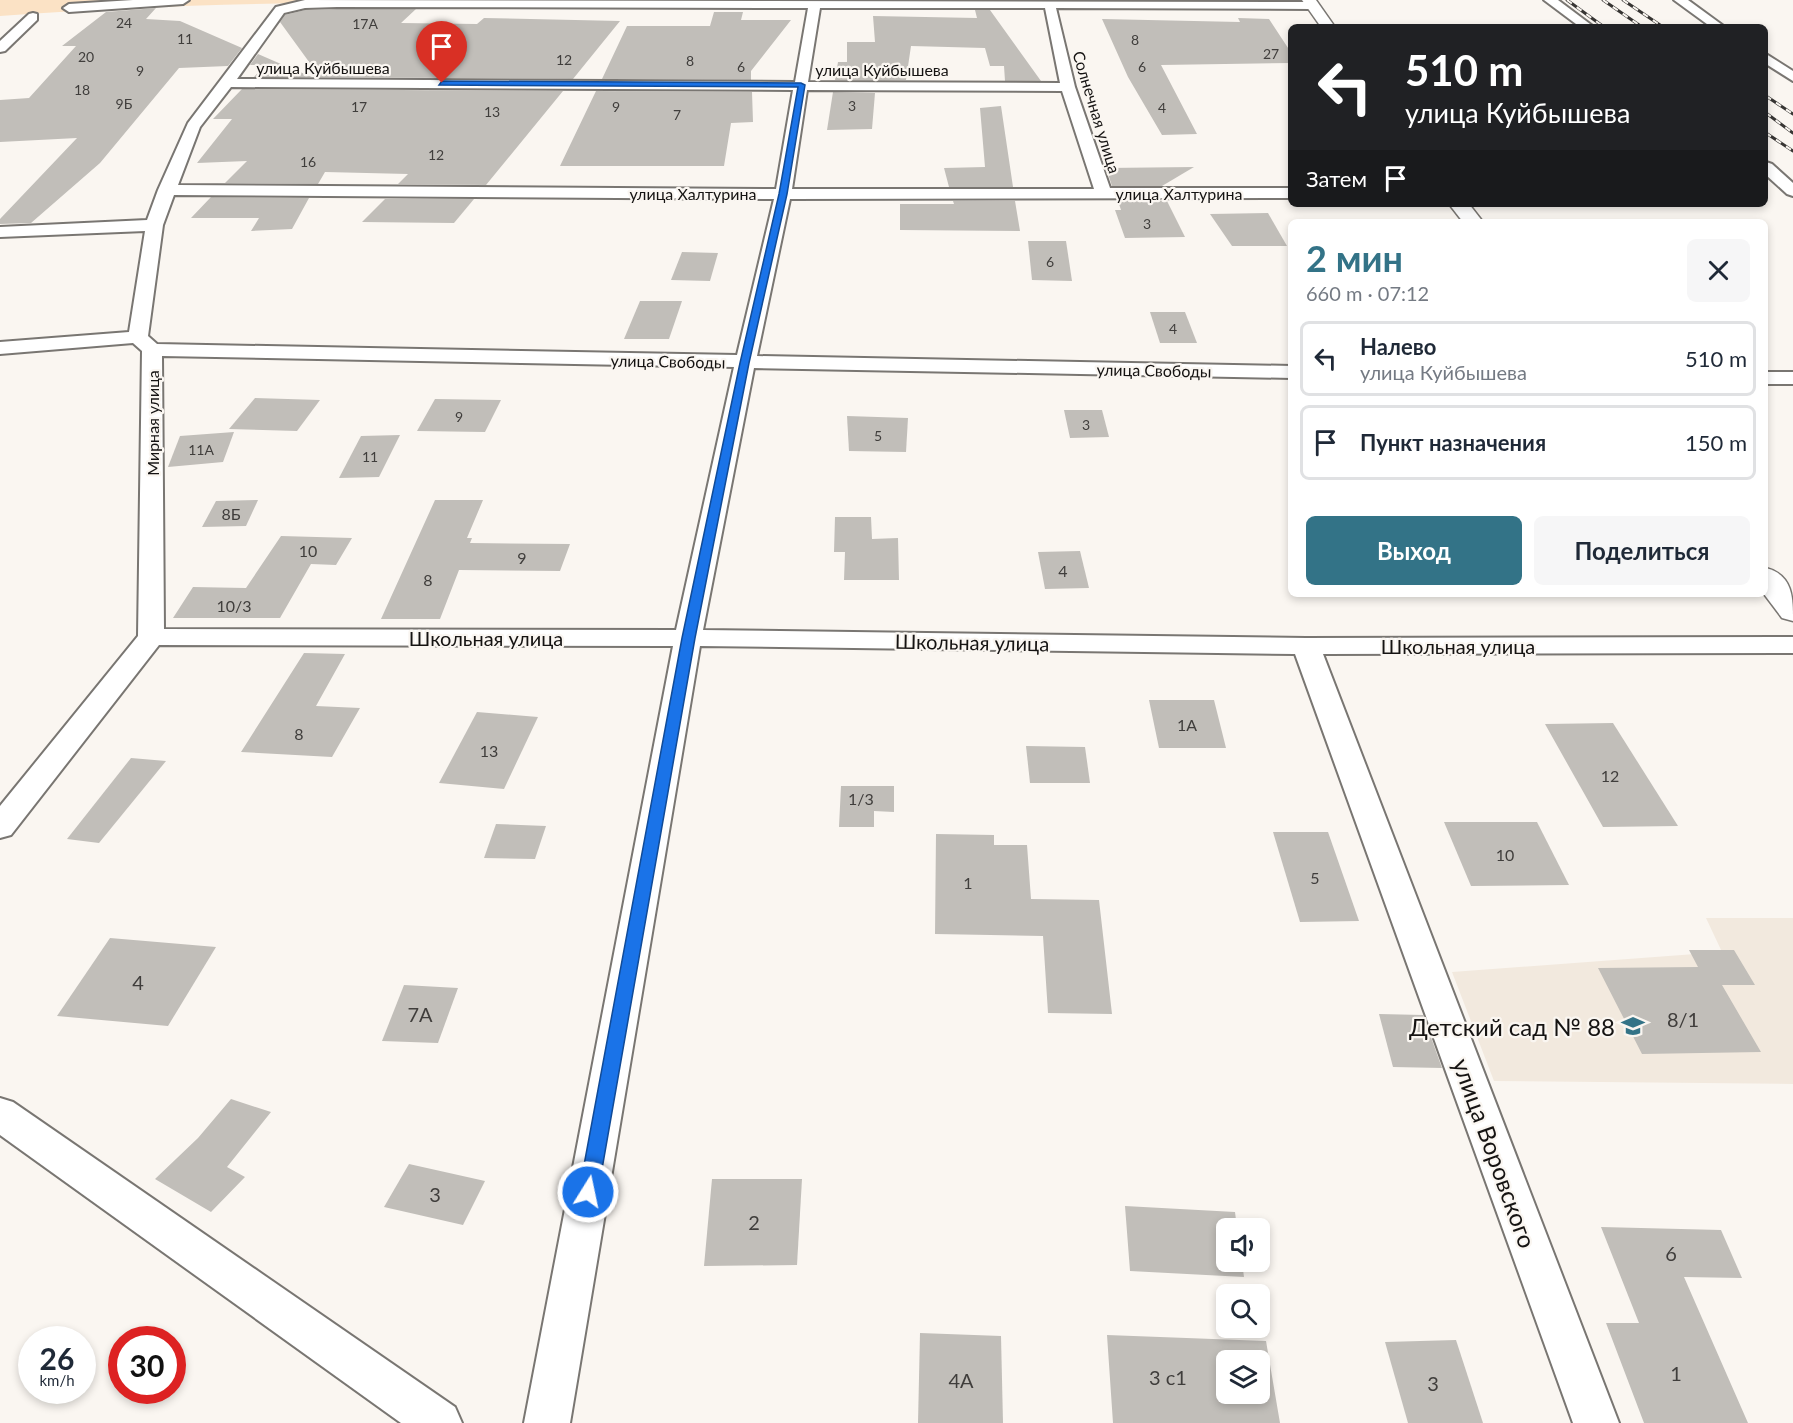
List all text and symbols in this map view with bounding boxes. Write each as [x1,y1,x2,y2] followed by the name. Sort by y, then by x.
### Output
[116,14,132,31] house number: 24
[352,15,378,32] house number: 17А
[416,21,467,83] pin
[177,30,193,47] house number: 11
[425,30,458,63] icon: arrive
[1131,31,1139,48] house number: 8
[1263,45,1279,62] house number: 27
[1405,45,1523,95] text: 510 m
[78,48,94,65] house number: 20
[1069,48,1125,176] street label: Солнечная улица
[1306,48,1384,126] icon: left
[556,51,572,68] house number: 12
[686,52,694,69] house number: 8
[256,58,390,77] street label: улица Куйбышева
[737,58,745,75] house number: 6
[1138,58,1146,75] house number: 6
[815,60,949,79] street label: улица Куйбышева
[136,62,144,79] house number: 9
[74,81,90,98] house number: 18
[116,95,133,112] house number: 9Б
[1405,96,1630,129] text: улица Куйбышева
[848,97,856,114] house number: 3
[351,98,367,115] house number: 17
[612,98,620,115] house number: 9
[1158,99,1166,116] house number: 4
[484,103,500,120] house number: 13
[673,106,681,123] house number: 7
[428,146,444,163] house number: 12
[300,153,316,170] house number: 16
[1379,162,1412,195] icon: arrive
[1306,165,1367,192] text: Затем
[630,184,756,203] street label: улица Халтурина
[1116,184,1242,203] street label: улица Халтурина
[1143,215,1151,232] house number: 3
[1306,236,1403,280] text: 2 мин
[1687,239,1750,302] button: close
[1046,253,1054,270] house number: 6
[1306,281,1429,305] text: 660 m · 07:12
[1169,320,1177,337] house number: 4
[1360,333,1436,360] text: Налево
[1309,342,1342,375] icon: left
[1685,345,1747,372] text: 510 m
[610,350,726,372] street label: улица Свободы
[1096,359,1212,381] street label: улица Свободы
[1360,360,1527,384] text: улица Куйбышева
[143,370,162,476] street label: Мирная улица
[455,408,463,425] house number: 9
[1082,416,1090,433] house number: 3
[1309,426,1342,459] icon: arrive
[874,427,882,444] house number: 5
[1360,429,1546,456] text: Пункт назначения
[1685,429,1747,456] text: 150 m
[188,441,214,458] house number: 11А
[362,448,378,465] house number: 11
[221,504,241,523] house number: 8Б
[1306,516,1522,585] button: Выход
[1534,516,1750,585] button: Поделиться
[299,541,317,560] house number: 10
[517,548,527,567] house number: 9
[1058,561,1068,580] house number: 4
[423,570,433,589] house number: 8
[216,596,252,615] house number: 10/3
[409,626,563,650] street label: Школьная улица
[895,629,1049,655] street label: Школьная улица
[1381,634,1535,658] street label: Школьная улица
[1177,715,1197,734] house number: 1А
[294,724,304,743] house number: 8
[480,741,498,760] house number: 13
[1601,766,1619,785] house number: 12
[848,789,874,808] house number: 1/3
[1496,845,1514,864] house number: 10
[1310,868,1320,887] house number: 5
[963,873,973,892] house number: 1
[132,970,144,994] house number: 4
[407,1002,433,1026] house number: 7А
[1667,1007,1699,1031] house number: 8/1
[1409,1012,1615,1041] place label: Детский сад № 88
[1620,1013,1646,1039] school or university icon: Детский сад № 88
[1447,1054,1543,1252] street label: улица Воровского
[556,1160,620,1224] position arrow
[429,1182,441,1206] house number: 3
[748,1210,760,1234] house number: 2
[1216,1218,1270,1404] map controls
[1216,1218,1270,1272] button: sound
[1665,1241,1677,1265] house number: 6
[1216,1284,1270,1338] button: search
[108,1326,186,1404] speed limit sign: 30
[40,1340,74,1376] text: 26
[1216,1350,1270,1404] button: layers
[1670,1361,1682,1385] house number: 1
[1149,1365,1187,1389] house number: 3 с1
[948,1368,974,1392] house number: 4А
[39,1371,75,1389] text: km/h
[1427,1371,1439,1395] house number: 3

